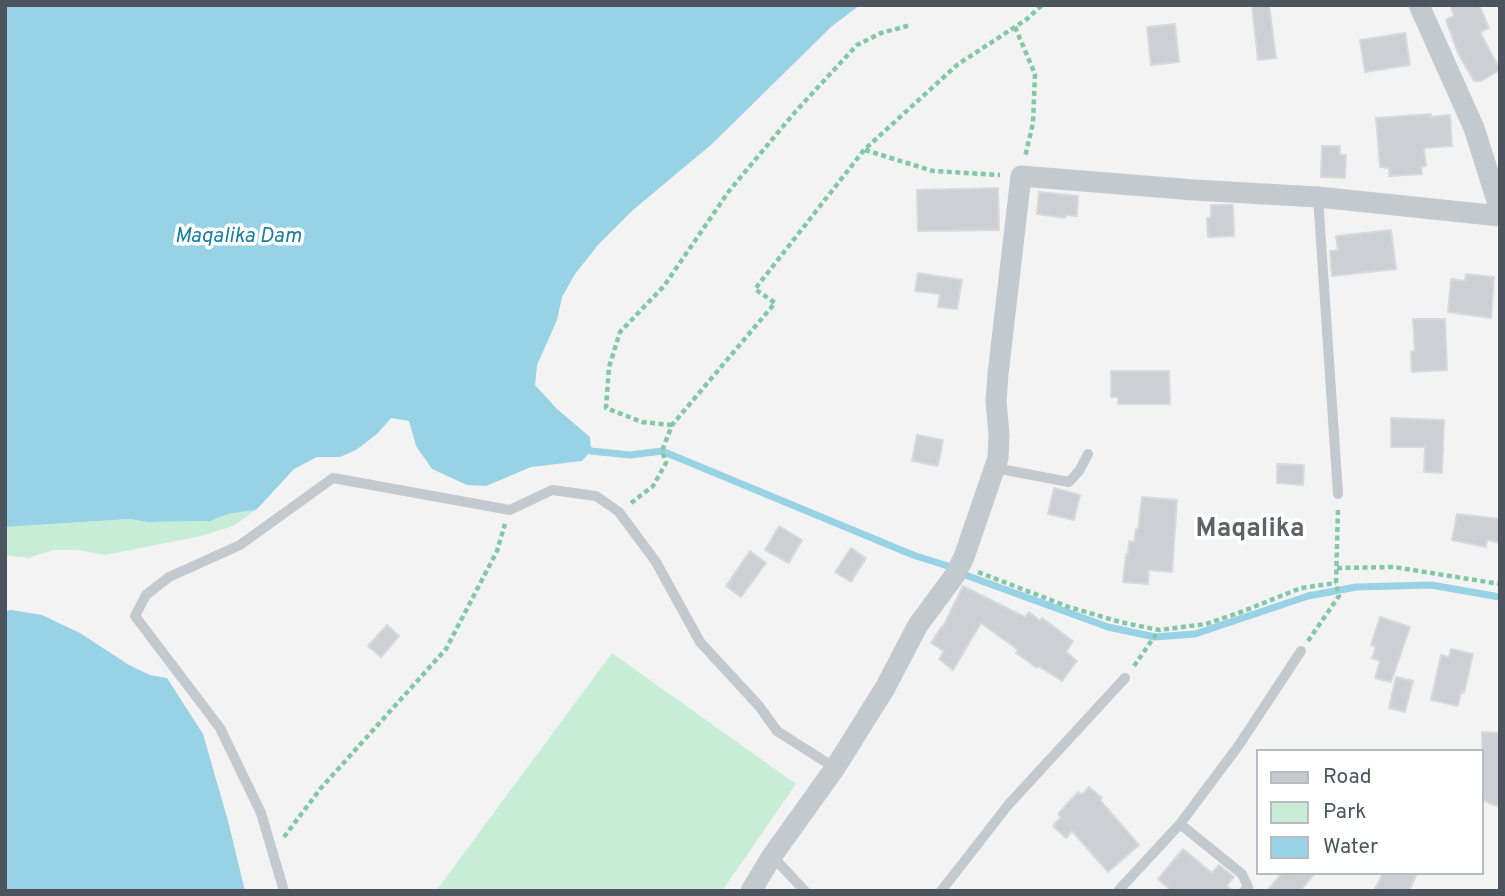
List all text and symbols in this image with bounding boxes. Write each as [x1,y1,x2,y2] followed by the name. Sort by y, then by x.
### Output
[175,225,301,251] water label: Maqalika Dam
[1196,515,1304,547] district label: Maqalika
[1256,749,1484,875] legend
[1323,764,1372,791] text: Road
[1323,799,1366,826] text: Park
[1323,834,1378,861] text: Water

